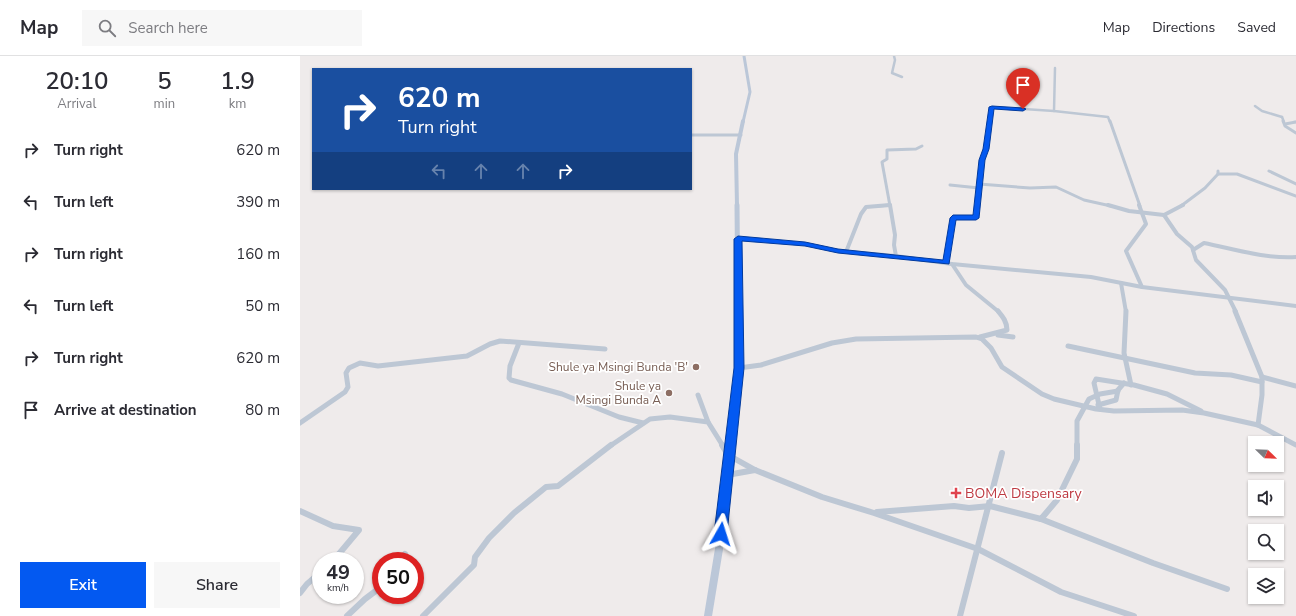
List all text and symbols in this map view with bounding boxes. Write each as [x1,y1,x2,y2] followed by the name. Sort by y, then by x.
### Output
[82,10,362,46] search box
[20,15,58,41] text: Map
[96,17,118,39] icon: search
[128,18,208,38] text: Search here
[1103,18,1130,37] text: Map
[1152,18,1215,37] text: Directions
[1237,18,1276,37] text: Saved
[45,65,108,97] text: 20:10
[157,65,172,97] text: 5
[220,65,255,97] text: 1.9
[1006,68,1040,109] pin
[1012,74,1034,96] icon: arrive
[398,79,481,117] text: 620 m
[332,84,384,136] icon: right
[57,95,96,113] text: Arrival
[154,95,175,113] text: min
[229,95,246,113] text: km
[398,115,477,139] text: Turn right
[20,139,42,161] icon: right
[54,140,123,160] text: Turn right
[236,140,280,160] text: 620 m
[428,160,450,182] icon: left
[470,160,492,182] icon: ahead
[512,160,534,182] icon: ahead
[554,160,576,182] icon: right
[20,191,42,213] icon: left
[54,192,113,212] text: Turn left
[236,192,280,212] text: 390 m
[20,243,42,265] icon: right
[54,244,123,264] text: Turn right
[236,244,280,264] text: 160 m
[20,295,42,317] icon: left
[54,296,113,316] text: Turn left
[245,296,280,316] text: 50 m
[20,347,42,369] icon: right
[54,348,123,368] text: Turn right
[236,348,280,368] text: 620 m
[549,359,688,375] place label: Shule ya Msingi Bunda 'B'
[691,362,701,372] marker: Shule ya Msingi Bunda 'B'
[576,378,661,408] place label: Shule ya Msingi Bunda A
[664,388,674,398] marker: Shule ya Msingi Bunda A
[20,399,42,421] icon: arrive
[54,400,197,420] text: Arrive at destination
[245,400,280,420] text: 80 m
[1248,436,1284,472] north arrow
[1248,436,1284,604] map controls
[1248,480,1284,516] button: sound
[965,484,1082,503] place label: BOMA Dispensary
[950,487,962,499] marker: BOMA Dispensary
[700,513,742,555] position arrow
[1248,524,1284,560] button: search
[372,552,424,604] speed limit sign: 50
[326,559,350,586] text: 49
[20,562,146,608] button: Exit
[154,562,280,608] button: Share
[1248,568,1284,604] button: layers
[327,581,349,595] text: km/h

